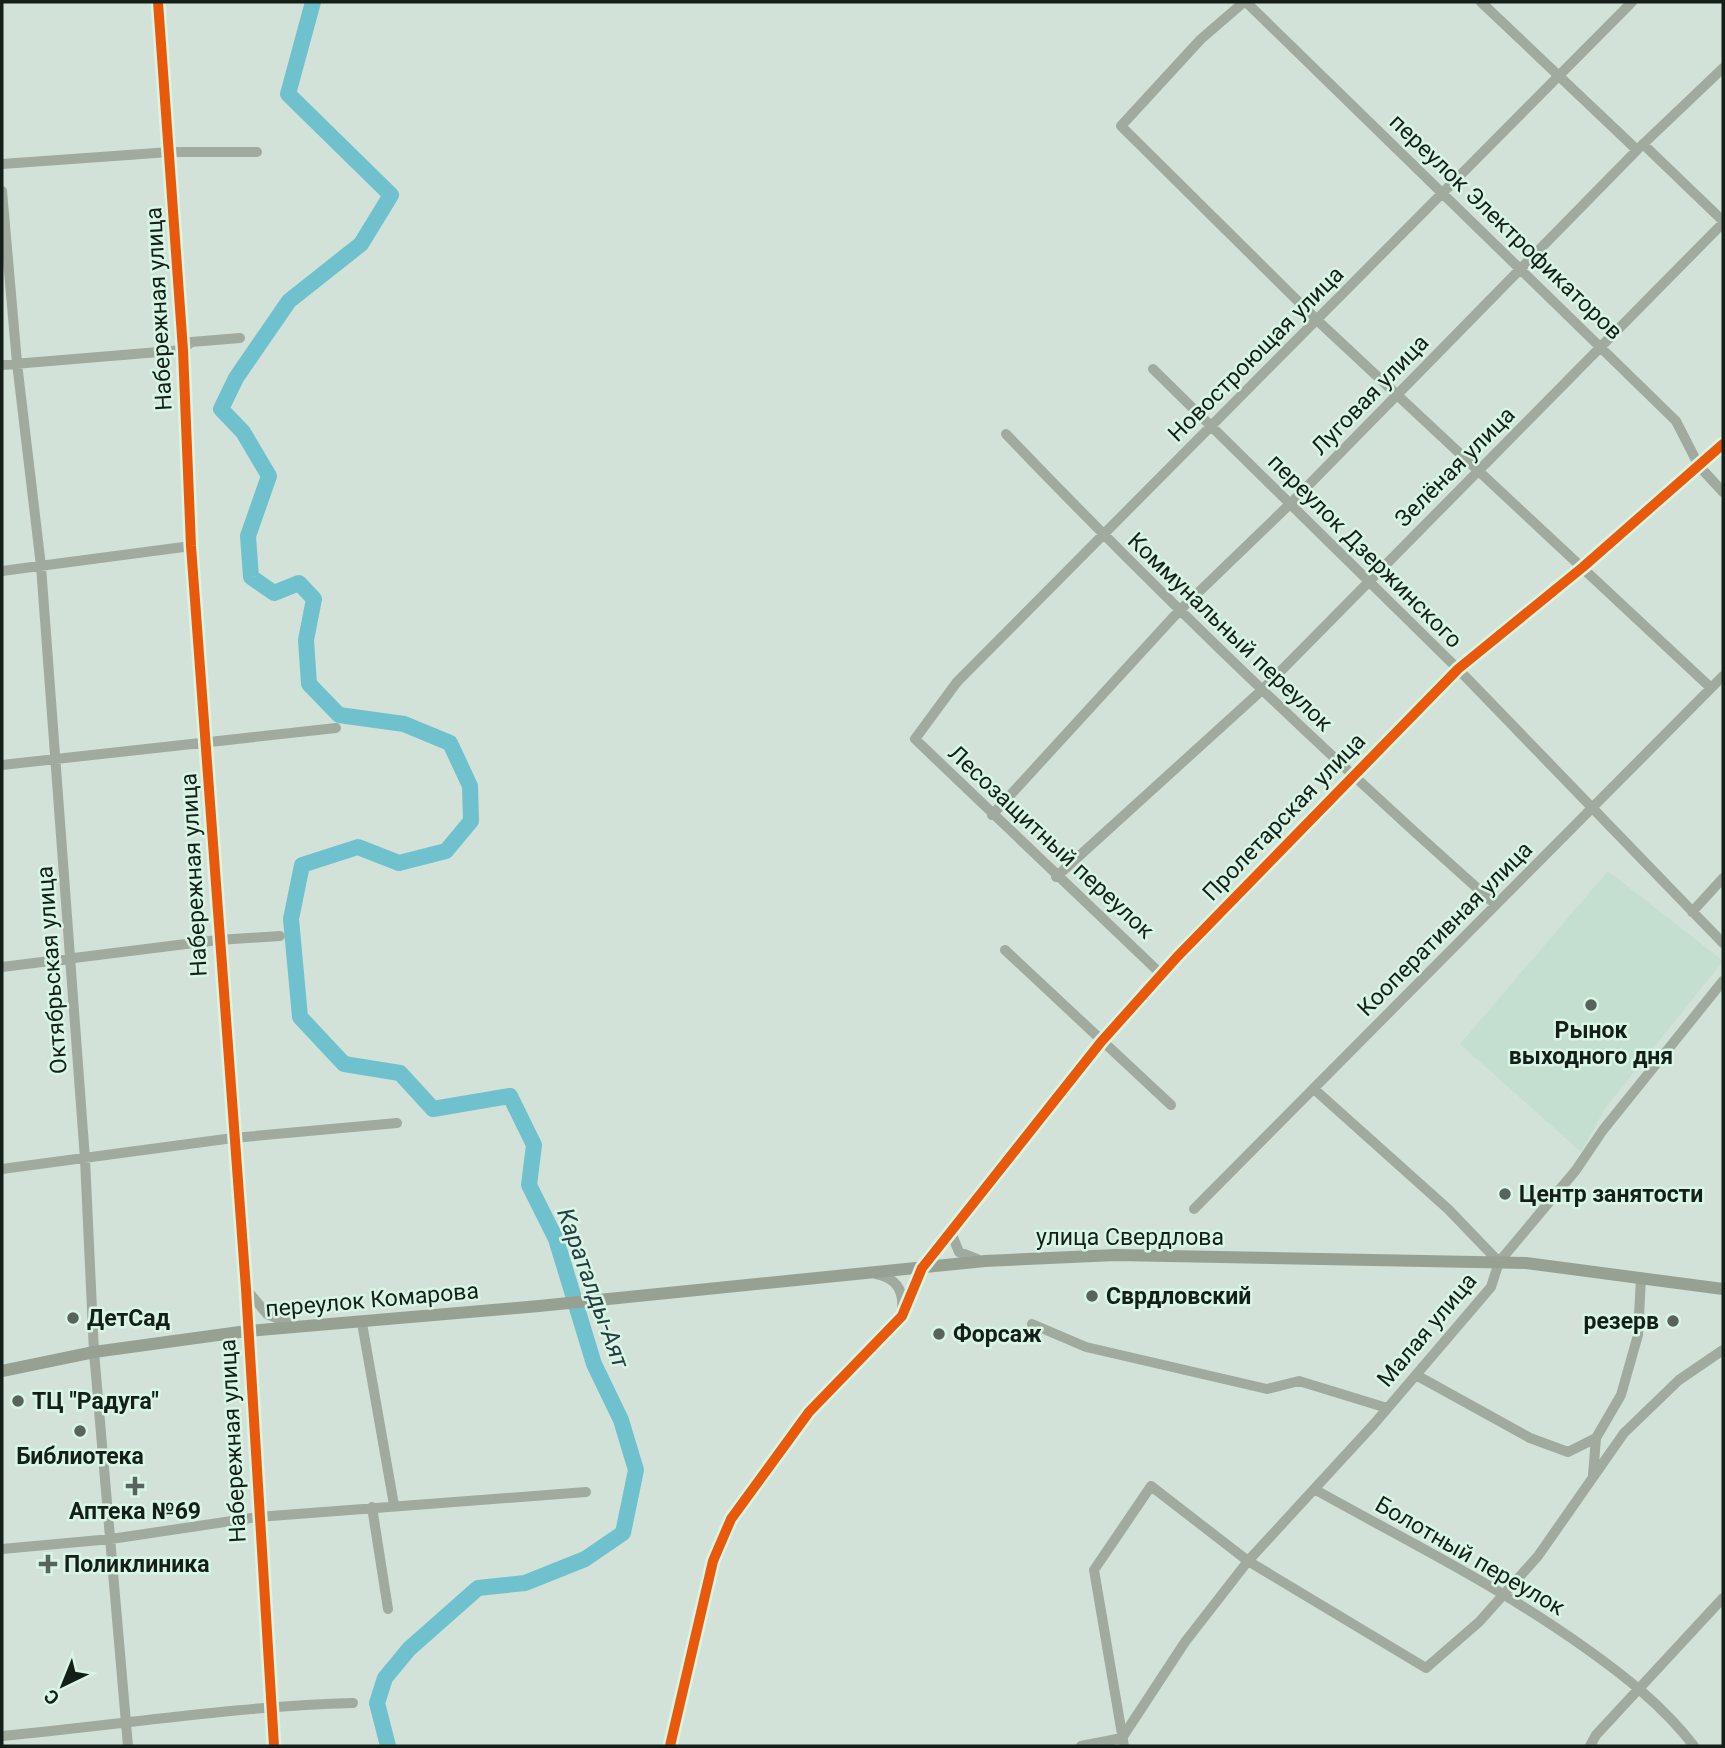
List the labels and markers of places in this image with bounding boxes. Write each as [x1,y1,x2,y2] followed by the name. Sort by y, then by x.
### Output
[1583,997,1599,1013] marker: Рынок выходного дня
[1509,1017,1673,1070] place label: Рынок выходного дня
[1519,1181,1703,1208] place label: Центр занятости
[1497,1186,1513,1202] marker: Центр занятости
[1106,1283,1251,1310] place label: Сврдловский
[1084,1288,1100,1304] marker: Сврдловский
[87,1305,171,1332] place label: ДетСад
[1583,1308,1659,1335] place label: резерв
[65,1310,81,1326] marker: ДетСад
[1665,1313,1681,1329] marker: резерв
[953,1321,1042,1348] place label: Форсаж
[931,1326,947,1342] marker: Форсаж
[32,1388,159,1415] place label: ТЦ "Радуга"
[10,1393,26,1409] marker: ТЦ "Радуга"
[72,1423,88,1439] marker: Библиотека
[16,1443,144,1470] place label: Библиотека
[127,1478,143,1494] marker: Аптека №69
[69,1498,201,1525] place label: Аптека №69
[64,1551,209,1578] place label: Поликлиника
[38,1554,58,1574] marker: Поликлиника

